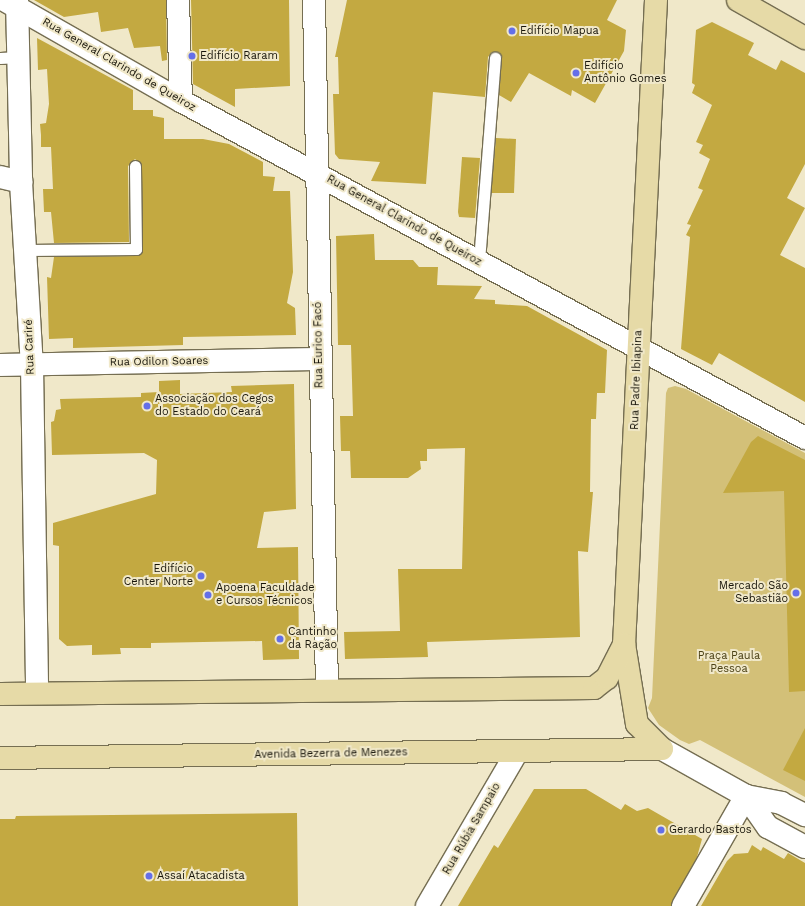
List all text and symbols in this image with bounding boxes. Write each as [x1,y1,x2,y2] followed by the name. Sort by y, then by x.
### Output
[40,15,198,115] street label: Rua General Clarindo de Queiroz
[520,24,599,38] place label: Edifício Mapua
[507,26,517,36] marker: Edifício Mapua
[200,49,278,63] place label: Edifício Raram
[187,51,197,61] marker: Edifício Raram
[584,60,666,86] place label: Edifício Antônio Gomes
[571,68,581,78] marker: Edifício Antônio Gomes
[324,173,484,269] street label: Rua General Clarindo de Queiroz
[312,302,326,388] street label: Rua Eurico Facó
[22,319,38,375] street label: Rua Cariré
[629,330,645,430] street label: Rua Padre Ibiapina
[109,355,209,369] street label: Rua Odilon Soares
[155,393,274,419] place label: Associação dos Cegos do Estado do Ceará
[142,401,152,411] marker: Associação dos Cegos do Estado do Ceará
[123,563,193,589] place label: Edifício Center Norte
[196,571,206,581] marker: Edifício Center Norte
[719,580,788,606] place label: Mercado São Sebastião
[216,582,315,608] place label: Apoena Faculdade e Cursos Técnicos
[791,588,801,598] marker: Mercado São Sebastião
[203,590,213,600] marker: Apoena Faculdade e Cursos Técnicos
[288,626,337,652] place label: Cantinho da Ração
[275,634,285,644] marker: Cantinho da Ração
[698,650,760,676] park label: Praça Paula Pessoa
[254,746,408,762] street label: Avenida Bezerra de Menezes
[440,781,504,877] street label: Rua Rúbia Sampaio
[669,823,752,837] place label: Gerardo Bastos
[656,825,666,835] marker: Gerardo Bastos
[157,869,245,883] place label: Assaí Atacadista
[144,871,154,881] marker: Assaí Atacadista

